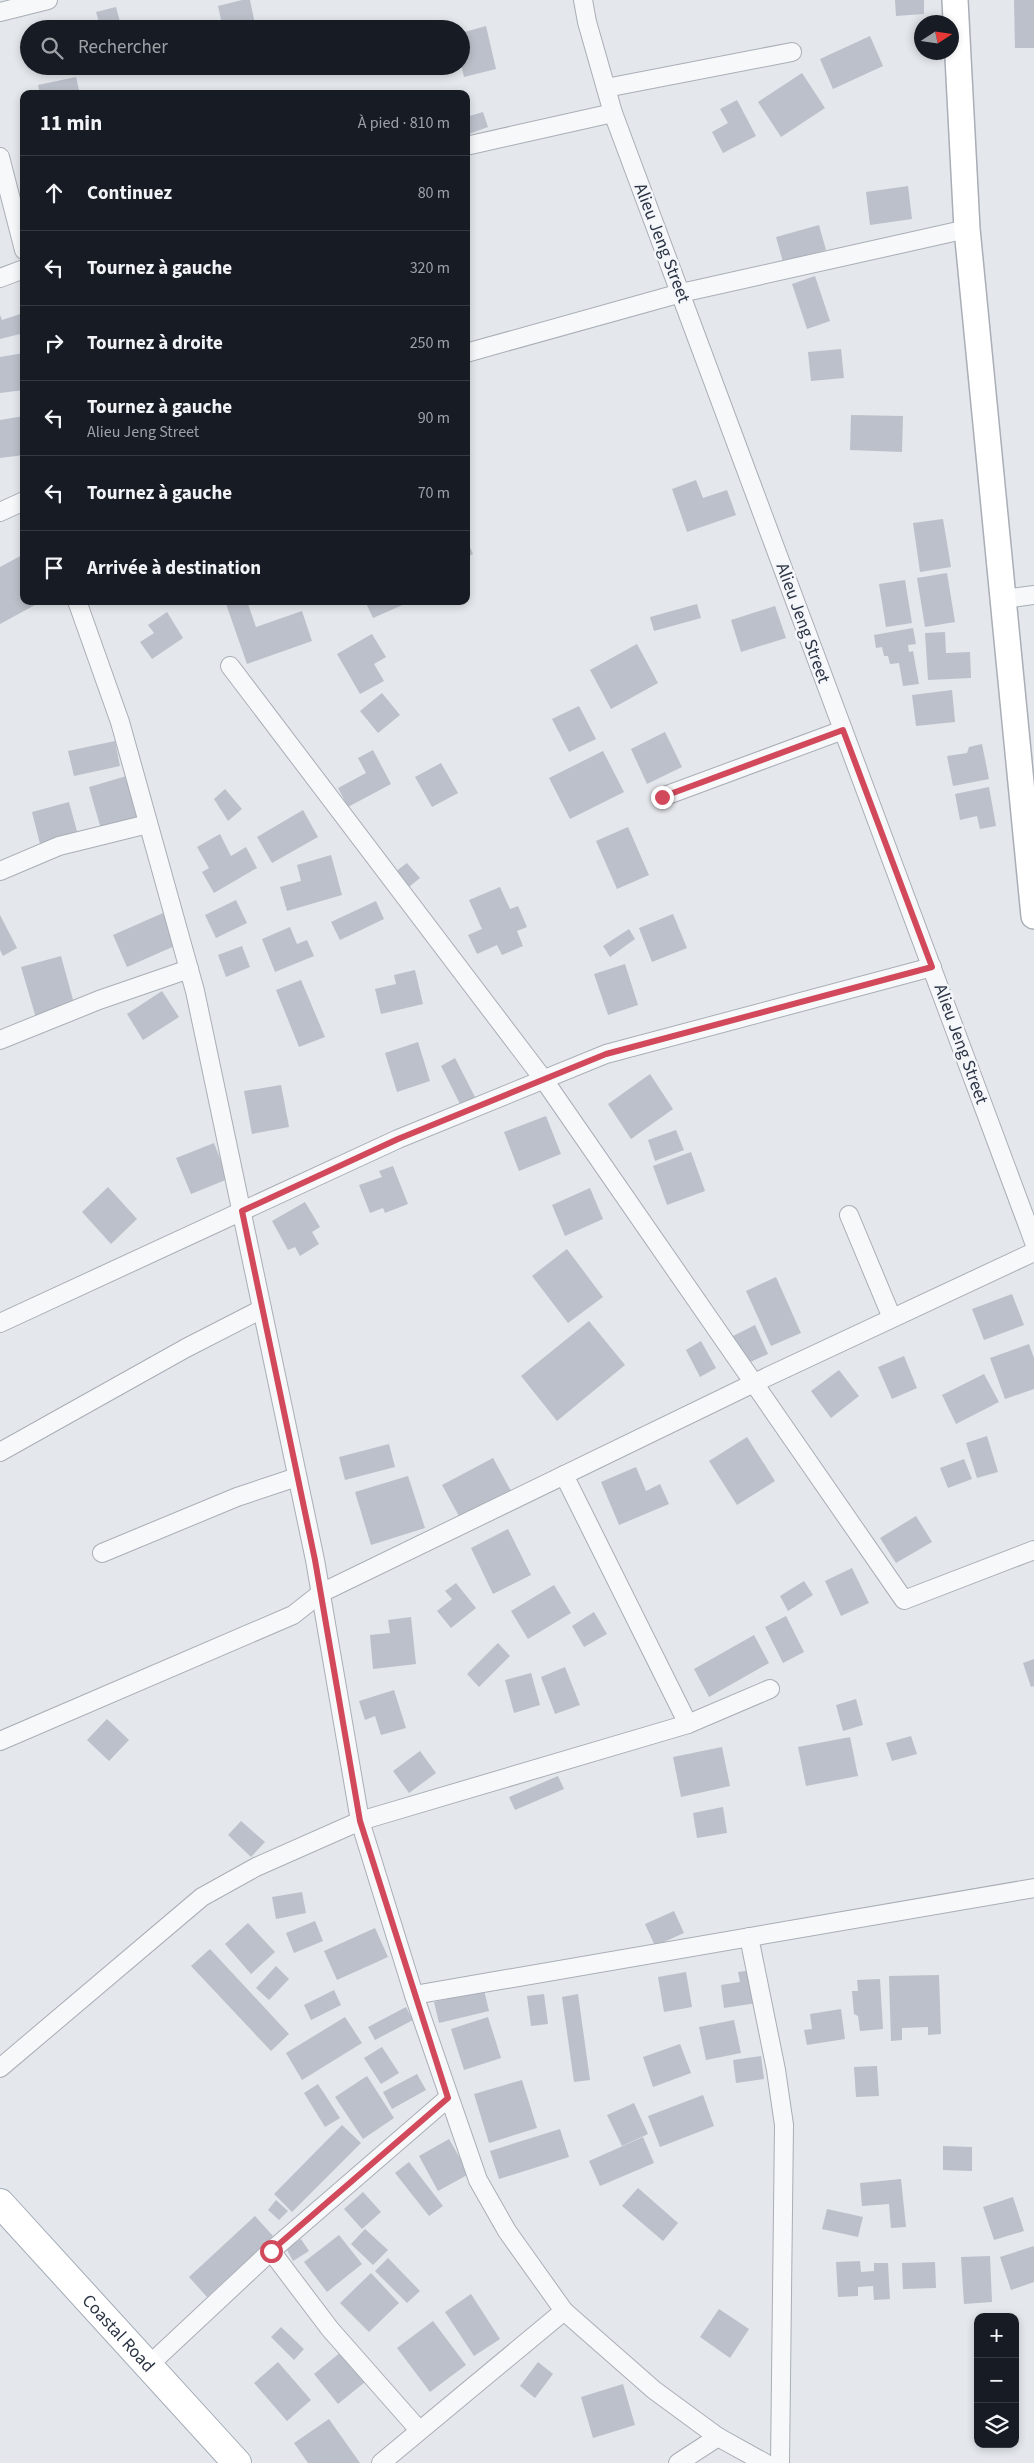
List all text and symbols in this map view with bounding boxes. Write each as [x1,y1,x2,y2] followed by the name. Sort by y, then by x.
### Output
[914,15,959,60] north arrow
[20,20,470,75] search box
[38,34,66,62] icon: search
[78,34,168,61] text: Rechercher
[40,108,102,138] text: 11 min
[358,112,450,134] text: À pied · 810 m
[40,179,68,207] icon: ahead
[87,180,172,207] text: Continuez
[628,180,696,306] street label: Alieu Jeng Street
[418,182,450,204] text: 80 m
[40,254,68,282] icon: left
[87,255,232,282] text: Tournez à gauche
[410,257,450,279] text: 320 m
[40,329,68,357] icon: right
[87,330,223,357] text: Tournez à droite
[410,332,450,354] text: 250 m
[87,394,232,421] text: Tournez à gauche
[40,404,68,432] icon: left
[418,407,450,429] text: 90 m
[87,421,199,443] text: Alieu Jeng Street
[40,479,68,507] icon: left
[87,480,232,507] text: Tournez à gauche
[418,482,450,504] text: 70 m
[40,554,68,582] icon: arrive
[87,555,261,582] text: Arrivée à destination
[770,559,836,687] street label: Alieu Jeng Street
[651,786,674,809] route end
[928,980,994,1108] street label: Alieu Jeng Street
[260,2240,283,2263] route start
[76,2289,161,2378] street label: Coastal Road
[974,2313,1019,2448] map controls
[974,2313,1019,2358] button: +
[974,2358,1019,2403] button: −
[974,2403,1019,2448] button: layers

